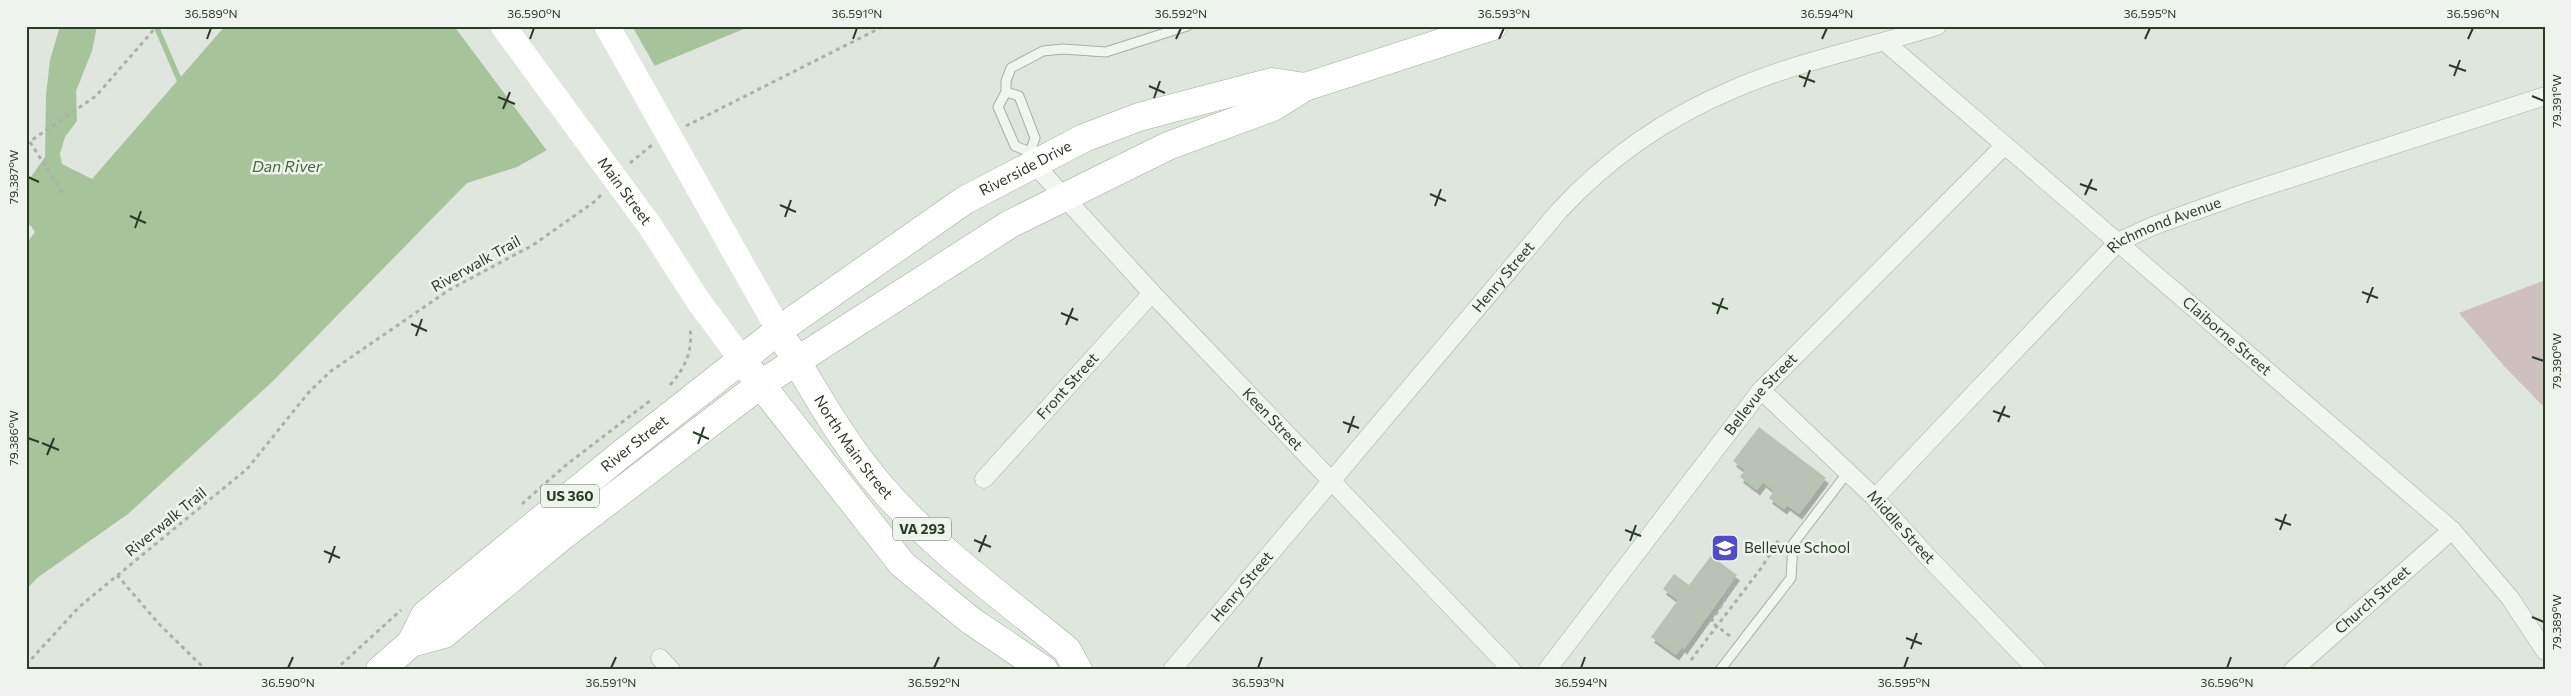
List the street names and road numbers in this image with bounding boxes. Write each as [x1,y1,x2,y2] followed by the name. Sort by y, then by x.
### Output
[976,136,1074,199] street label: Riverside Drive
[594,153,656,228] street label: Main Street
[2102,192,2223,256] street label: Richmond Avenue
[428,231,523,295] street label: Riverwalk Trail
[1468,237,1537,315] street label: Henry Street
[2179,292,2276,379] street label: Claiborne Street
[1032,349,1102,422] street label: Front Street
[1720,349,1800,438] street label: Bellevue Street
[1239,384,1307,453] street label: Keen Street
[811,392,897,502] street label: North Main Street
[597,411,671,475] street label: River Street
[121,483,210,560] street label: Riverwalk Trail
[541,484,599,508] road number: US 360
[1864,486,1939,567] street label: Middle Street
[893,518,951,540] road number: VA 293
[1207,547,1276,625] street label: Henry Street
[2331,561,2413,637] street label: Church Street

